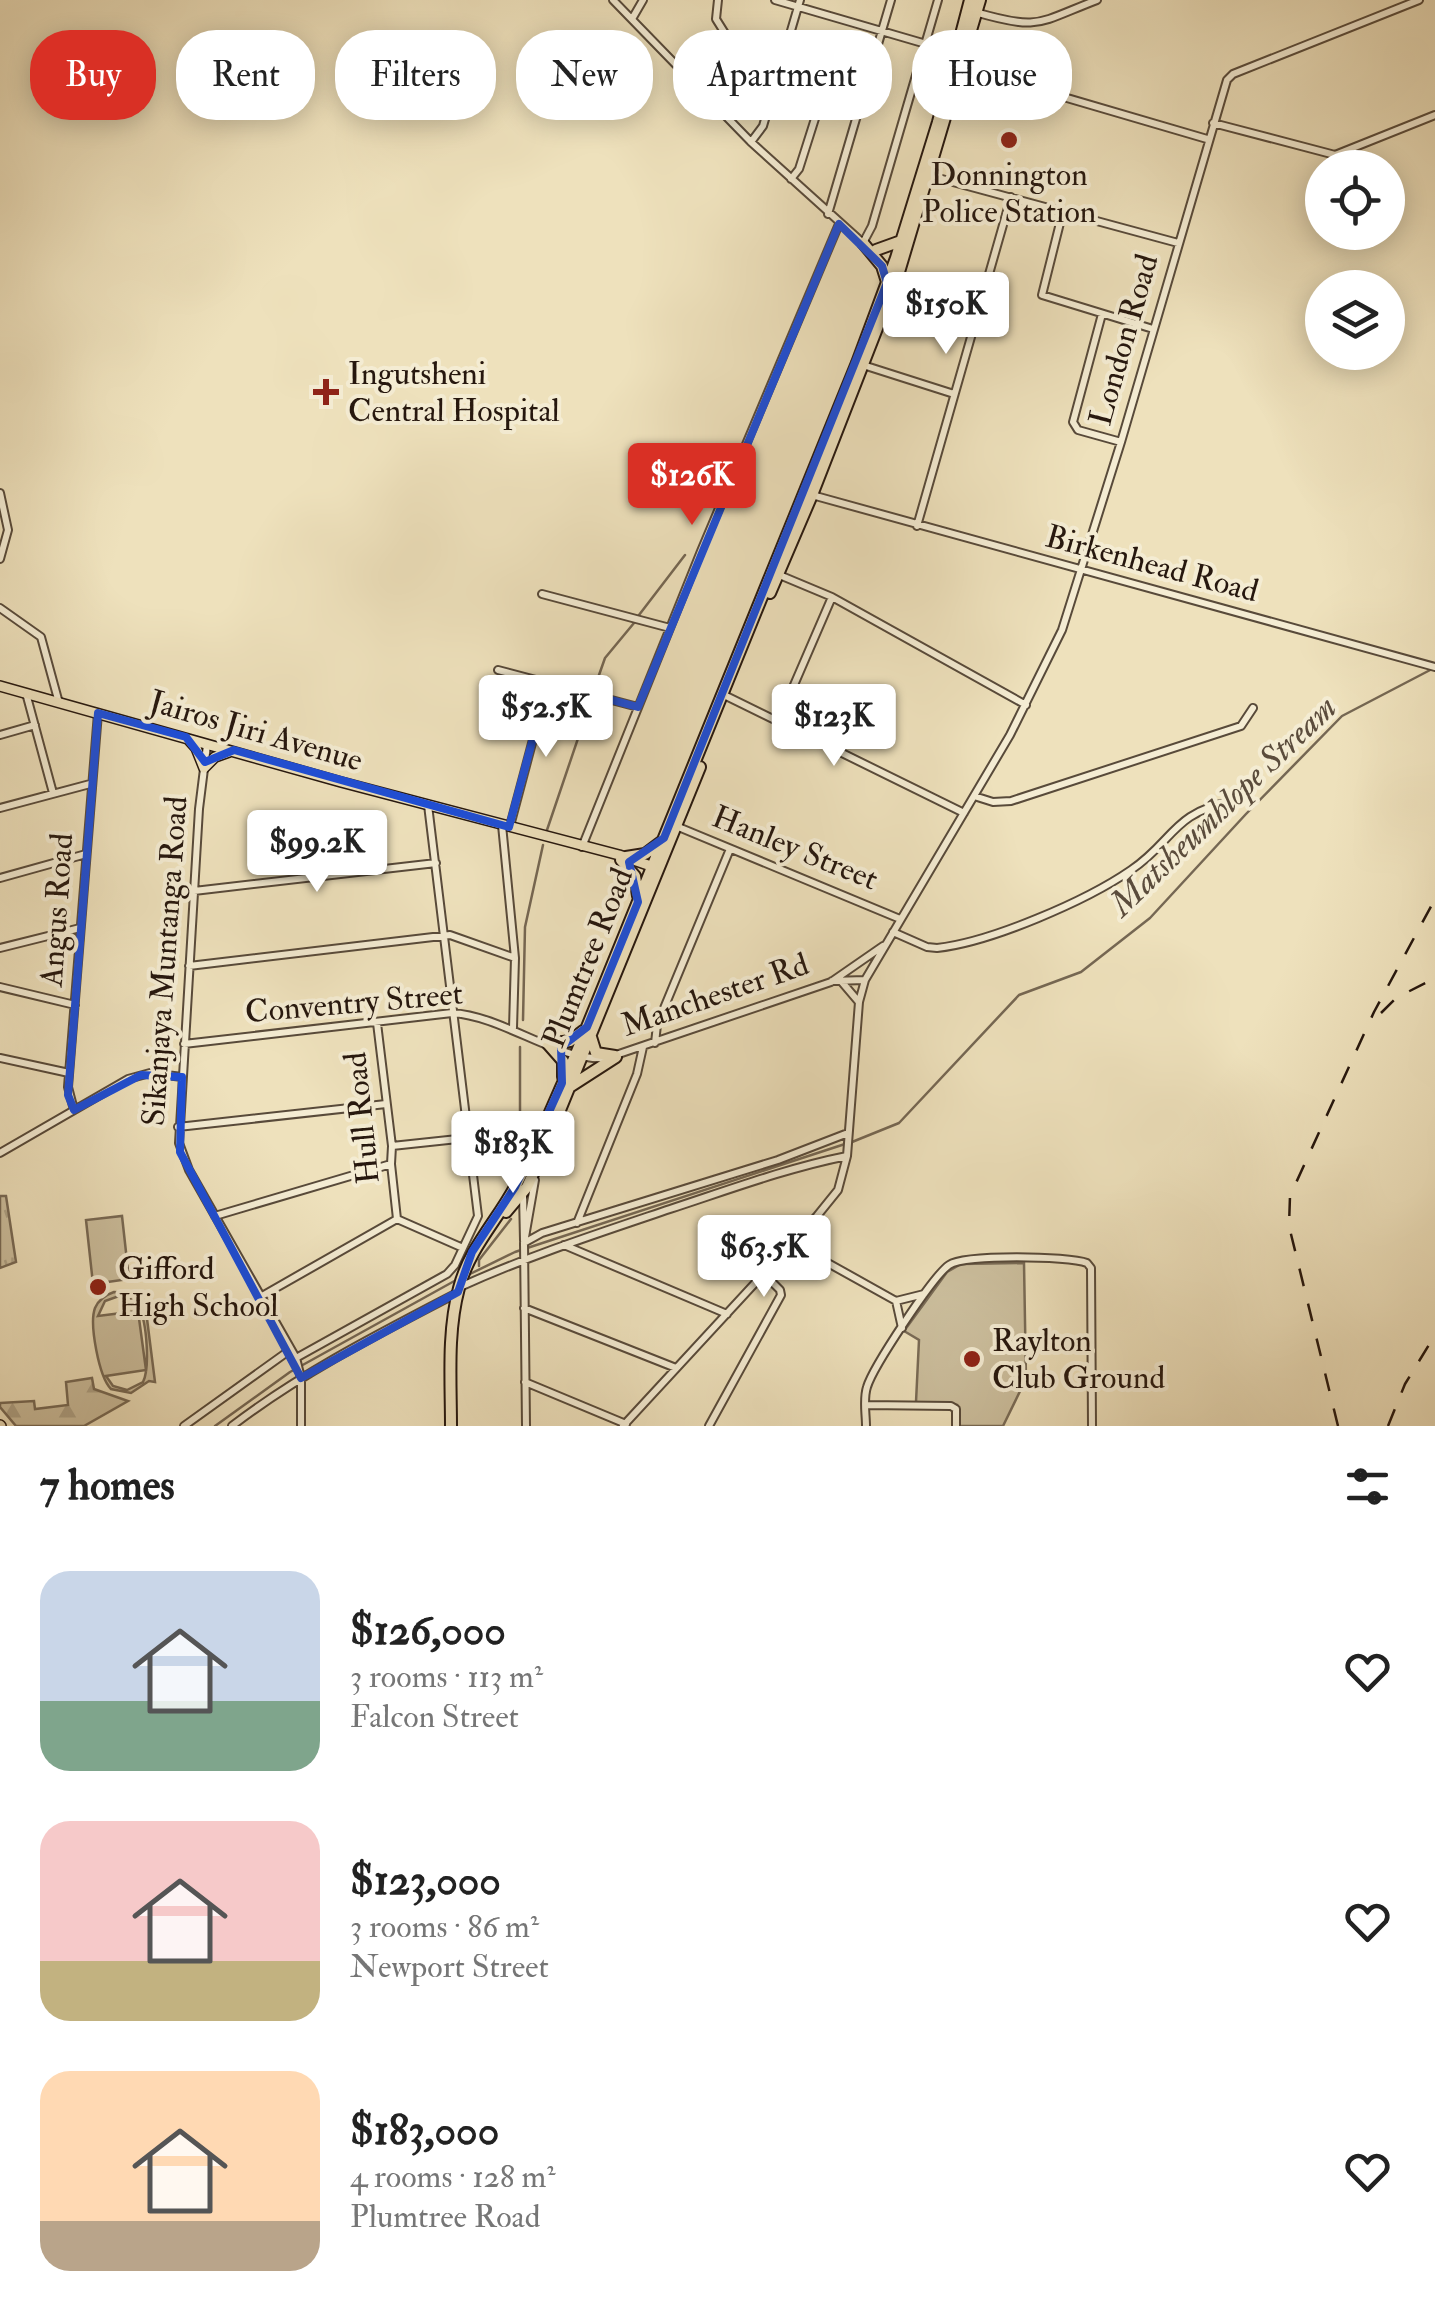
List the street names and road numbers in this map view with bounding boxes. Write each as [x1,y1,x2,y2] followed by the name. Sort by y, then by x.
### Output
[1080,249,1168,430] street label: London Road
[1041,516,1263,612] street label: Birkenhead Road
[144,681,367,781] street label: Jairos Jiri Avenue
[134,794,197,1127] street label: Sikanjaya Muntanga Road
[706,797,884,899] street label: Hanley Street
[32,832,82,989] street label: Angus Road
[534,862,642,1054] street label: Plumtree Road
[616,944,814,1046] street label: Manchester Rd
[243,974,465,1032] street label: Conventry Street
[335,1050,389,1186] street label: Hull Road

